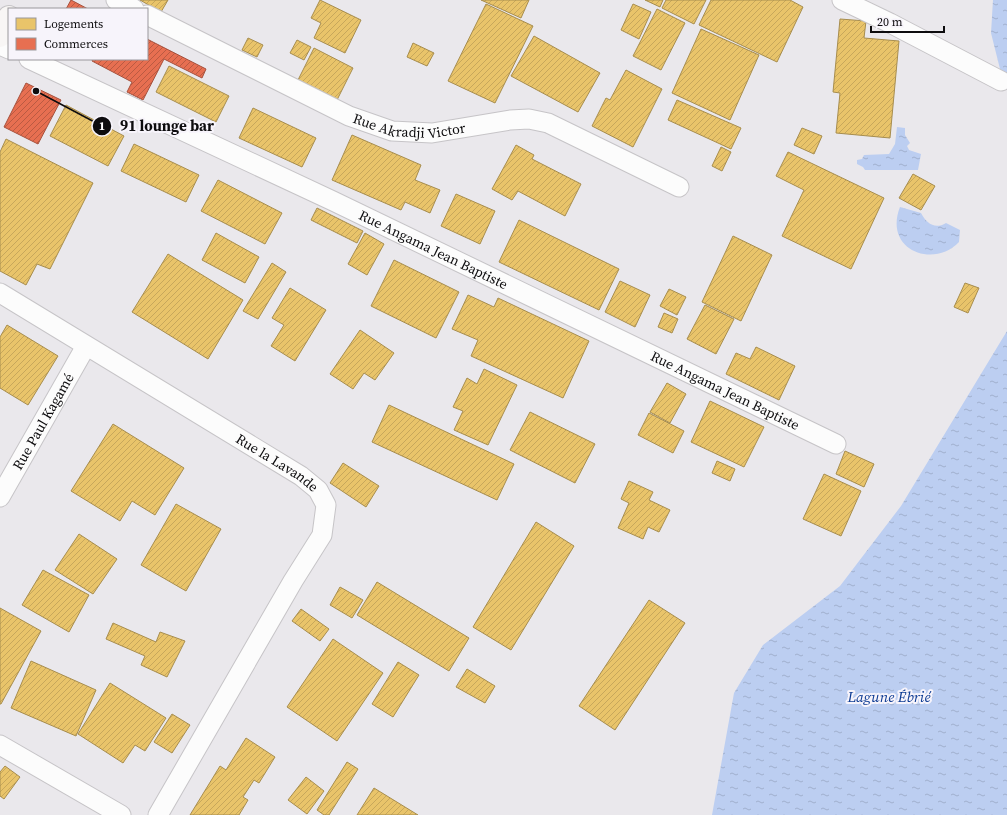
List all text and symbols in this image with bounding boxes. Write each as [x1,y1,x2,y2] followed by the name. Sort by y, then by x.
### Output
[8,8,148,60] legend
[871,8,944,34] scale bar
[877,14,903,30] text: 20 m
[44,16,103,32] text: Logements
[44,36,108,52] text: Commerces
[350,108,467,144] street label: Rue Akradji Victor
[92,112,222,139] callout: 91 lounge bar
[120,115,214,136] text: 91 lounge bar
[99,118,105,134] text: 1
[356,205,511,294] street label: Rue Angama Jean Baptiste
[647,346,803,435] street label: Rue Angama Jean Baptiste
[8,369,79,473] street label: Rue Paul Kagamé
[232,429,323,496] street label: Rue la Lavande
[846,686,931,707] water label: Lagune Ébrié

